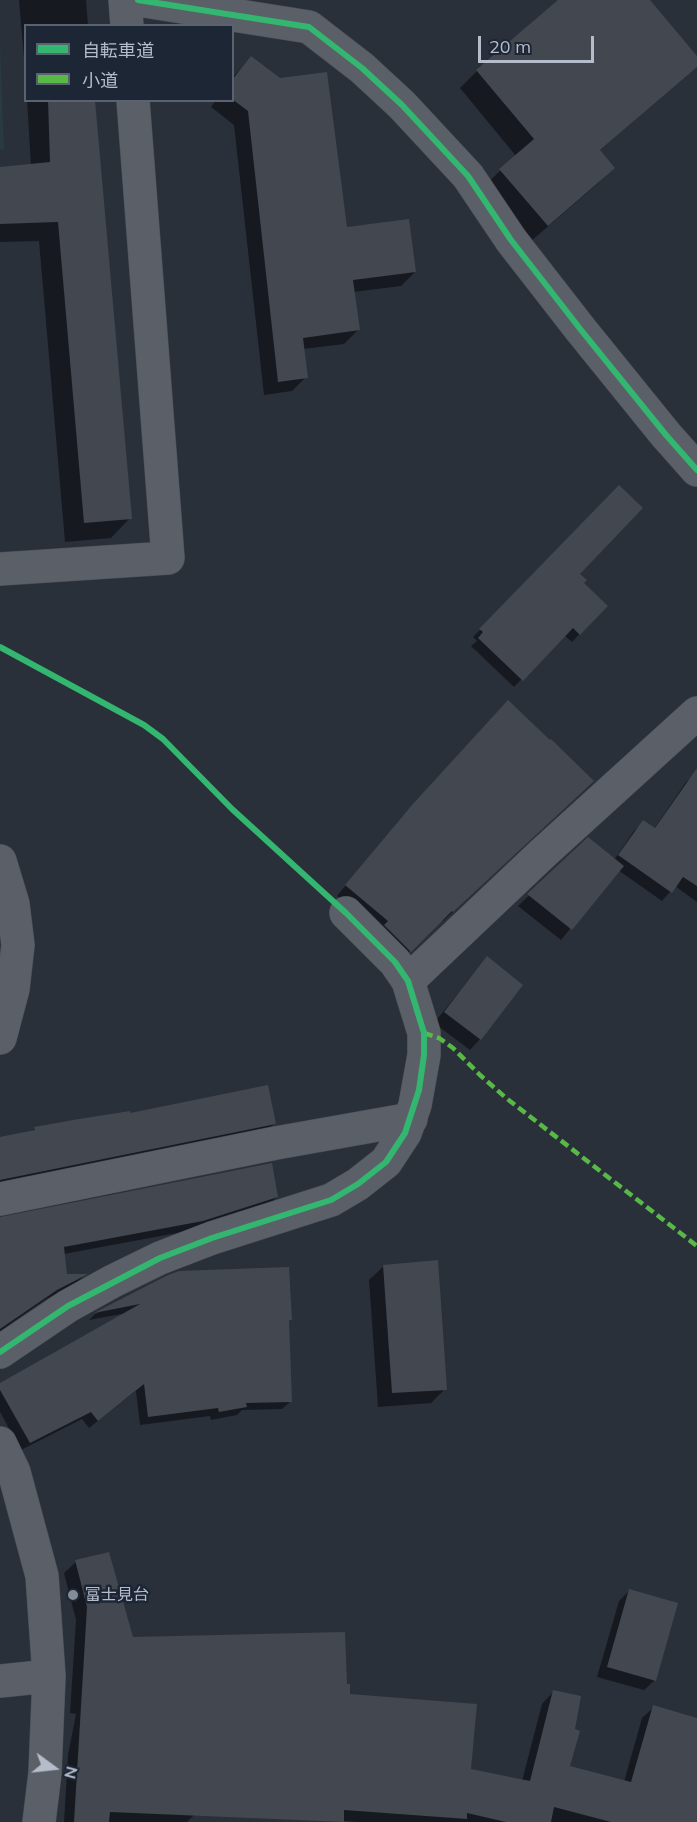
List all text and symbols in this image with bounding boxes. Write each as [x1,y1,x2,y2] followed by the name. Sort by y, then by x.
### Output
[24,24,234,102] legend
[481,24,596,62] scale bar
[489,35,531,58] text: 20 m
[82,39,154,62] text: 自転車道
[82,69,118,92] text: 小道
[85,1585,149,1605] place label: 富士見台
[66,1588,80,1602] marker: 富士見台
[24,1738,84,1798] north arrow
[60,1764,83,1781] text: N

